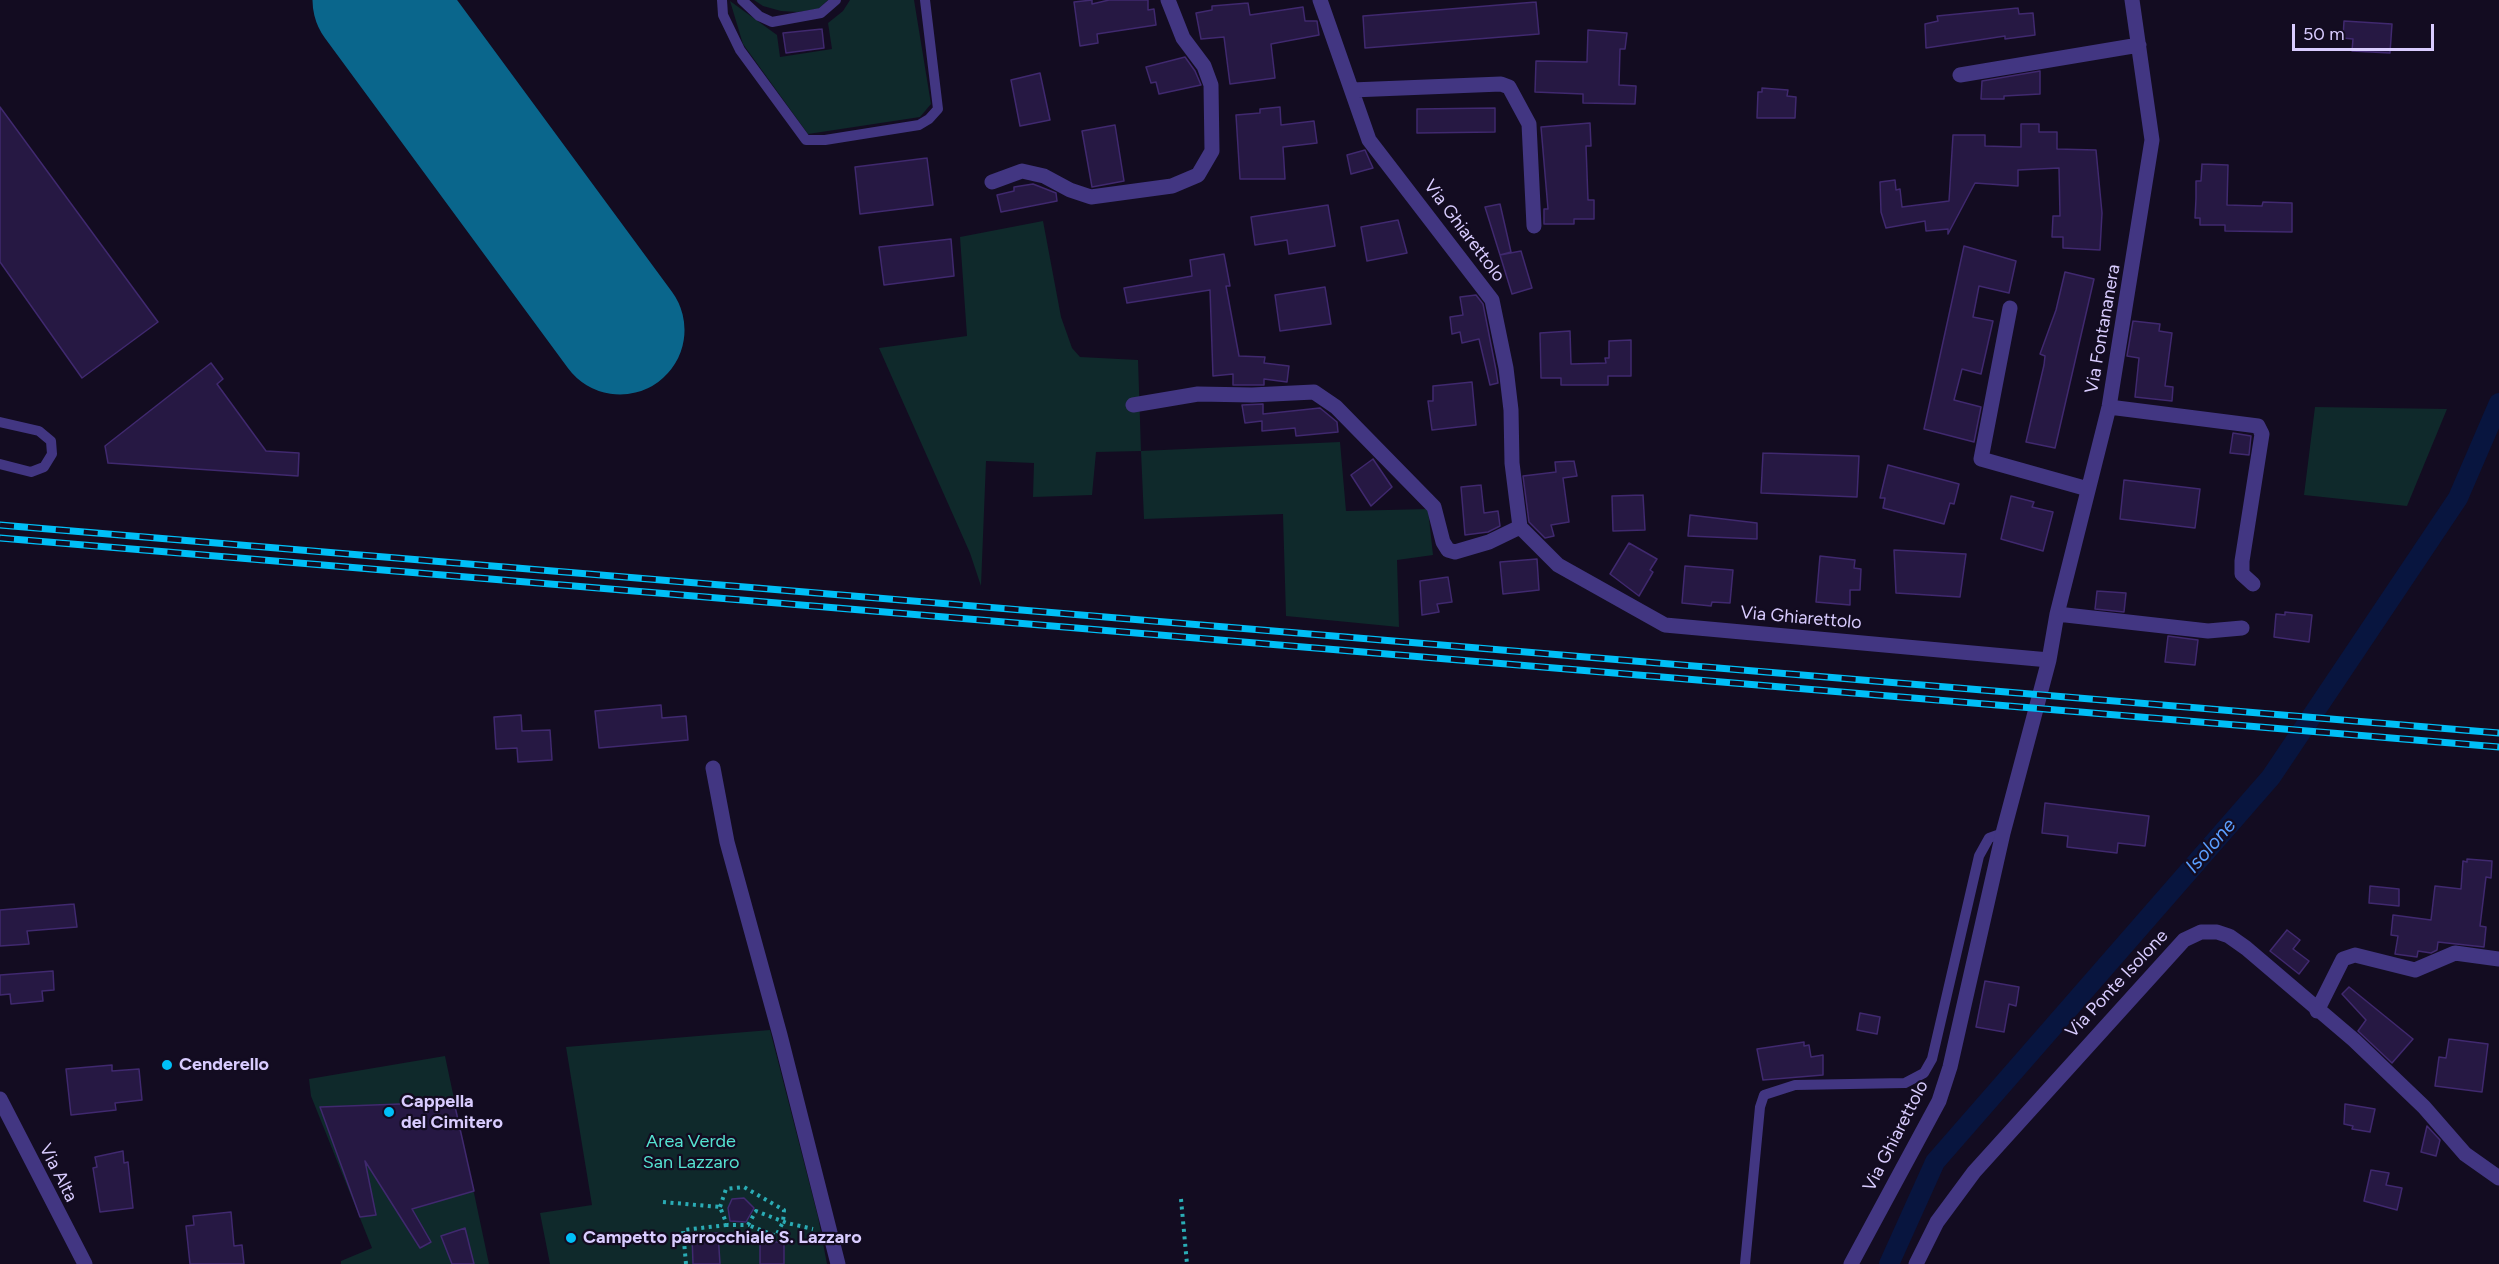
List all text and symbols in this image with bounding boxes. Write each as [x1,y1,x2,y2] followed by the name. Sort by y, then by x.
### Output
[2295,12,2438,50] scale bar
[2303,23,2345,45] text: 50 m
[1419,176,1509,286] street label: Via Ghiarettolo
[2081,263,2125,395] street label: Via Fontananera
[1739,602,1863,634] street label: Via Ghiarettolo
[2181,814,2241,878] water label: Isolone
[2061,925,2173,1043] street label: Via Ponte Isolone
[179,1054,269,1076] place label: Cenderello
[160,1058,174,1072] marker: Cenderello
[1859,1077,1933,1195] street label: Via Ghiarettolo
[401,1091,503,1134] place label: Cappella del Cimitero
[382,1105,396,1119] marker: Cappella del Cimitero
[643,1131,739,1174] park label: Area Verde San Lazzaro
[34,1140,82,1206] street label: Via Alta
[583,1227,862,1249] place label: Campetto parrocchiale S. Lazzaro
[564,1231,578,1245] marker: Campetto parrocchiale S. Lazzaro

